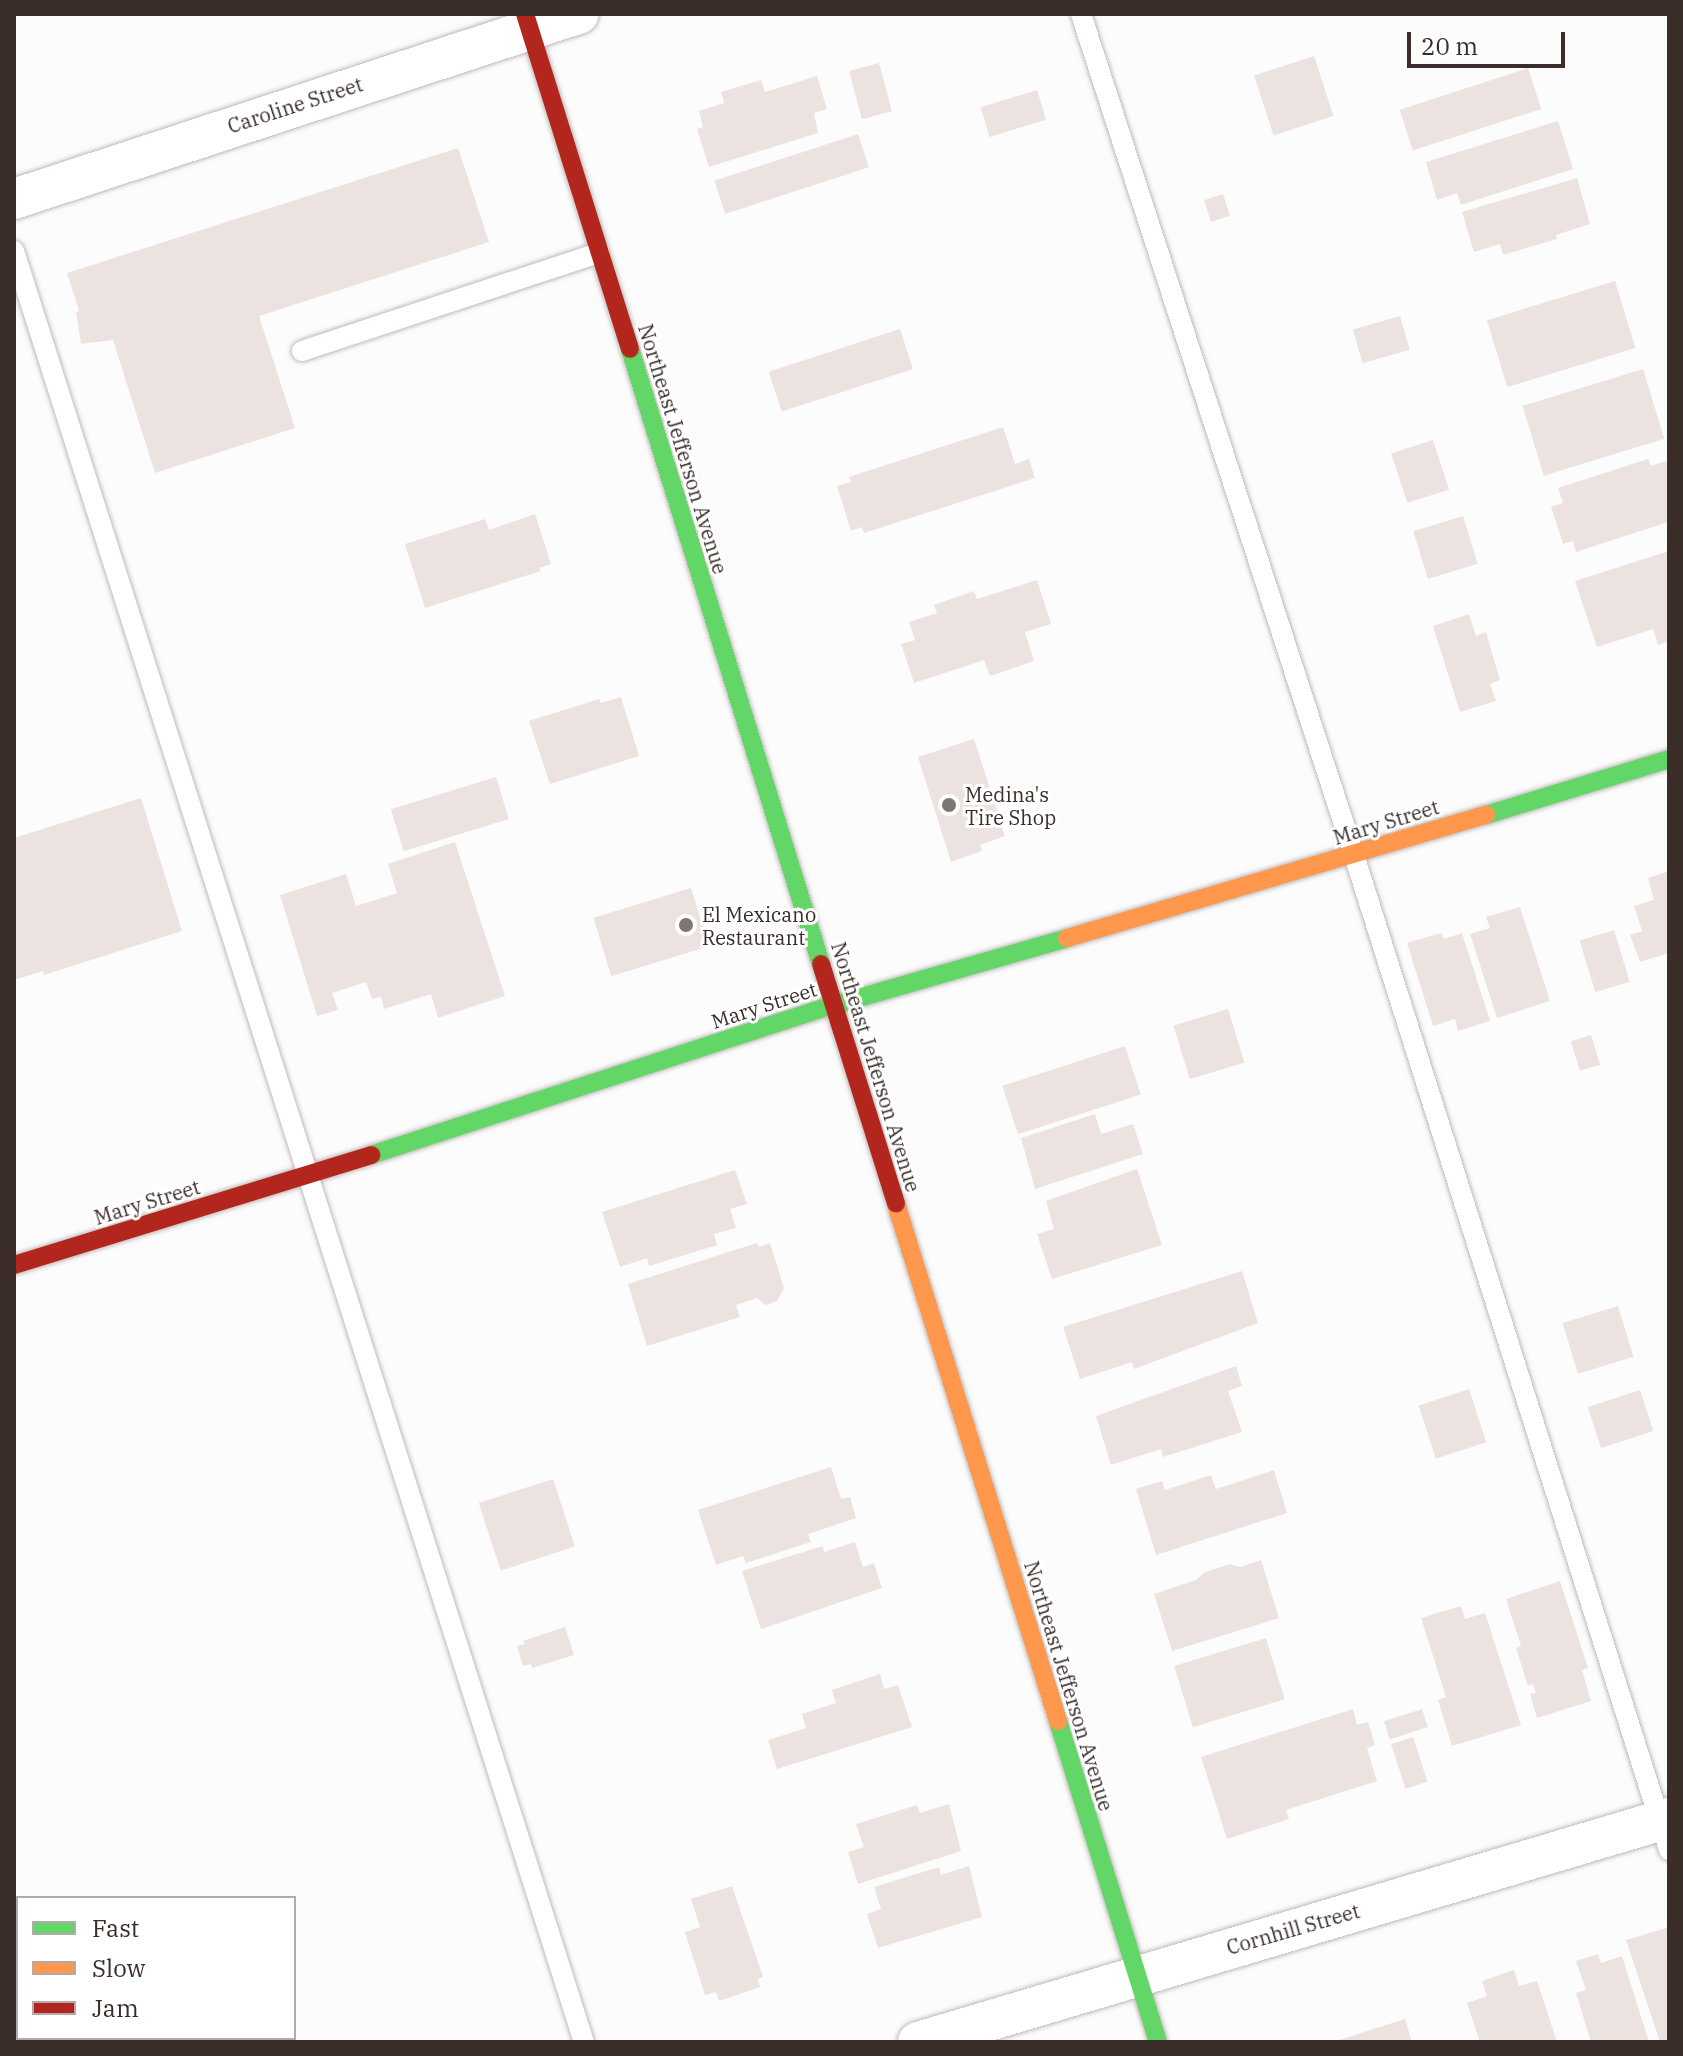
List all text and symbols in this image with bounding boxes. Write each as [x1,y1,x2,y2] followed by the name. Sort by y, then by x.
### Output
[1411,16,1569,66] scale bar
[1421,30,1478,62] text: 20 m
[224,72,366,138] street label: Caroline Street
[634,321,732,577] street label: Northeast Jefferson Avenue
[965,782,1056,829] place label: Medina's Tire Shop
[1330,795,1442,849] street label: Mary Street
[940,796,958,814] marker: Medina's Tire Shop
[702,902,816,949] place label: El Mexicano Restaurant
[677,916,695,934] marker: El Mexicano Restaurant
[827,939,925,1195] street label: Northeast Jefferson Avenue
[708,977,820,1033] street label: Mary Street
[91,1175,203,1229] street label: Mary Street
[1020,1558,1118,1814] street label: Northeast Jefferson Avenue
[16,1896,296,2040] legend
[1224,1899,1362,1959] street label: Cornhill Street
[92,1912,139,1944] text: Fast
[92,1952,145,1984] text: Slow
[92,1992,139,2024] text: Jam

